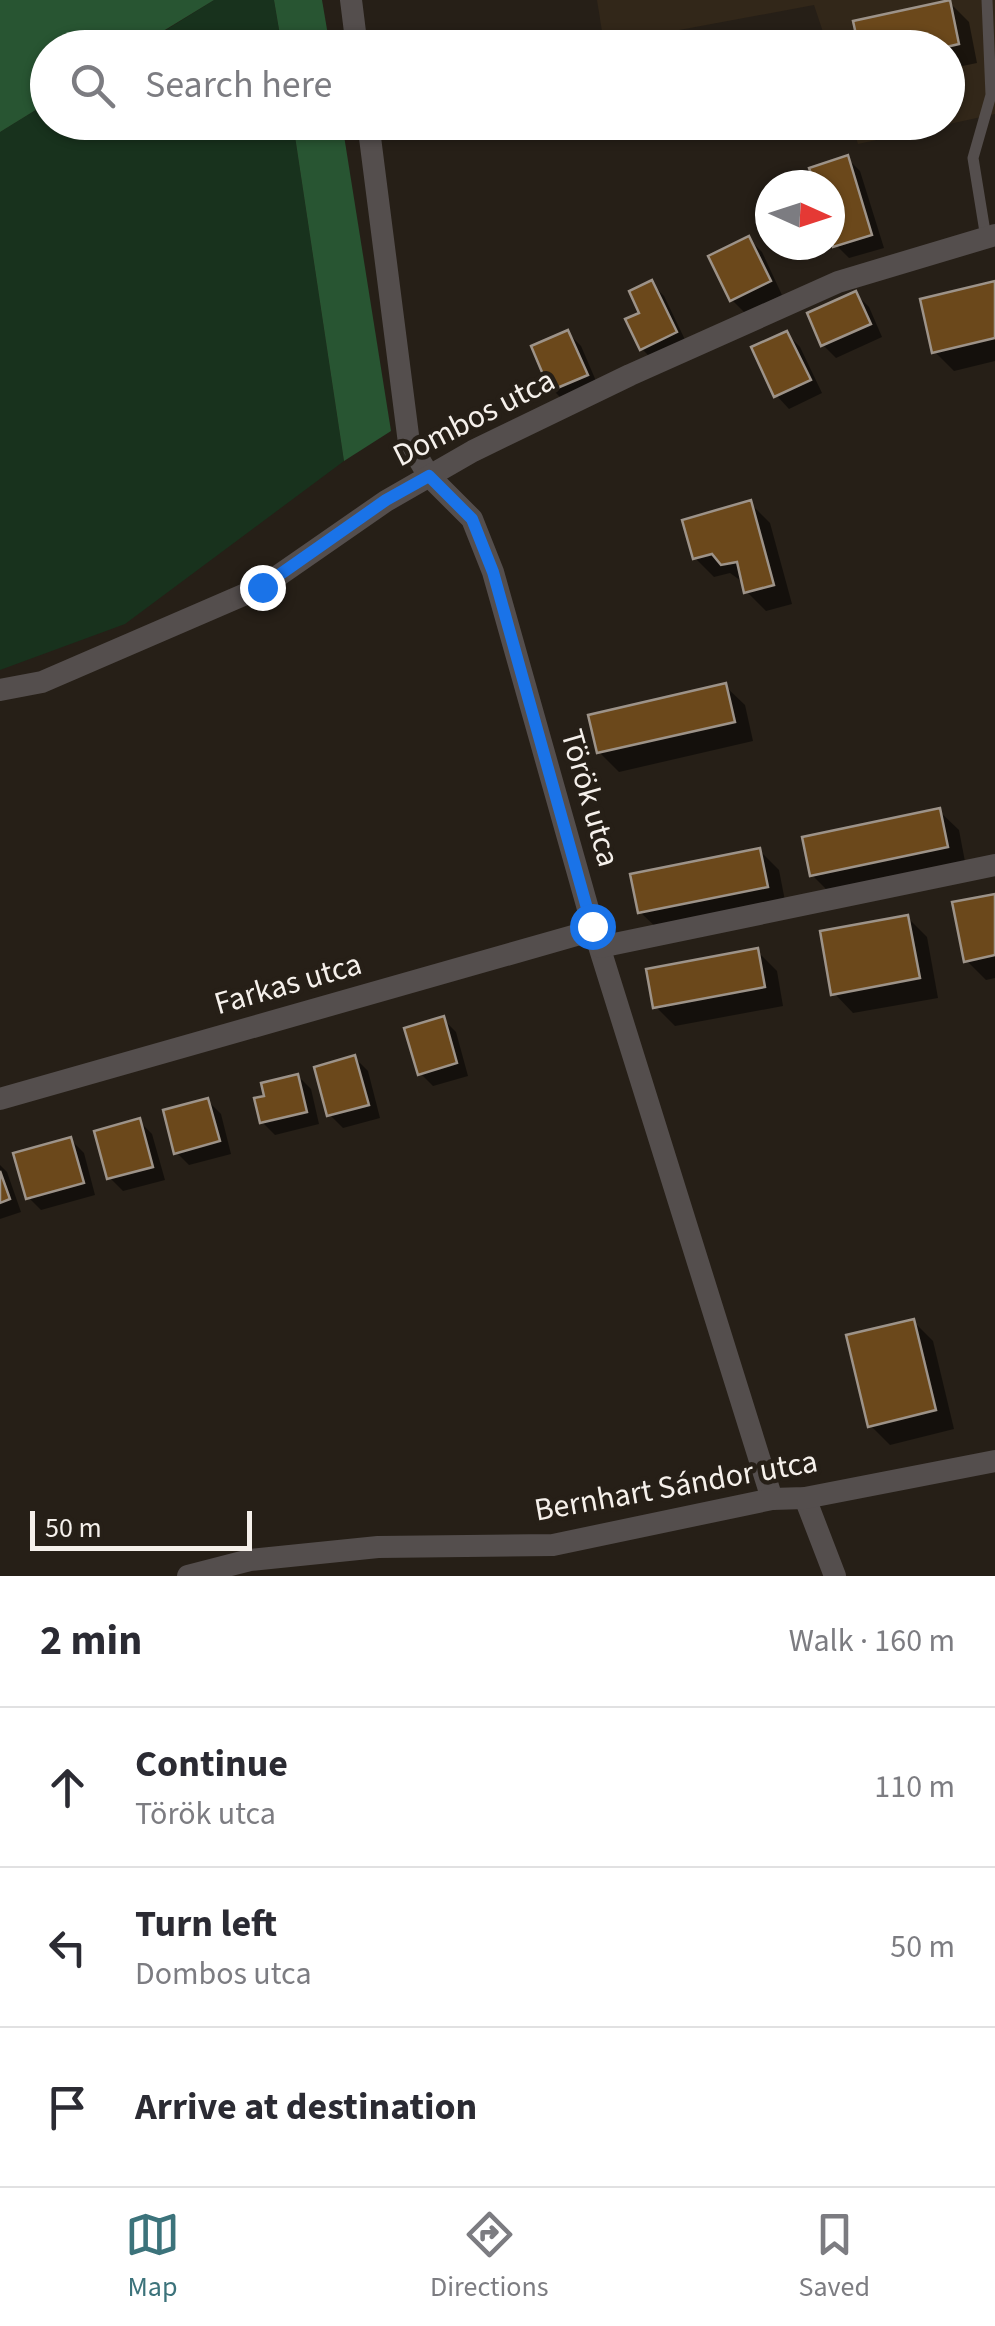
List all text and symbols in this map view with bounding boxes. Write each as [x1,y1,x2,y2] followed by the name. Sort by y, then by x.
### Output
[30,30,965,140] search box
[65,58,120,113] icon: search
[145,58,332,112] text: Search here
[755,170,845,260] north arrow
[385,357,563,479] street label: Dombos utca
[240,565,286,611] route end
[548,724,632,872] street label: Török utca
[570,904,616,950] route start
[209,941,367,1027] street label: Farkas utca
[531,1438,821,1534] street label: Bernhart Sándor utca
[30,1506,252,1550] scale bar
[45,1508,102,1548] text: 50 m
[40,1611,142,1671] text: 2 min
[789,1618,955,1664] text: Walk · 160 m
[135,1737,288,1791] text: Continue
[40,1760,95,1815] icon: ahead
[874,1764,955,1810] text: 110 m
[135,1791,276,1837] text: Török utca
[135,1897,277,1951] text: Turn left
[40,1920,95,1975] icon: left
[890,1924,955,1970] text: 50 m
[135,1951,312,1997] text: Dombos utca
[40,2080,95,2135] icon: arrive
[135,2080,477,2134] text: Arrive at destination
[125,2207,180,2307] tab: Map
[430,2207,549,2307] tab: Directions
[799,2207,870,2307] tab: Saved

